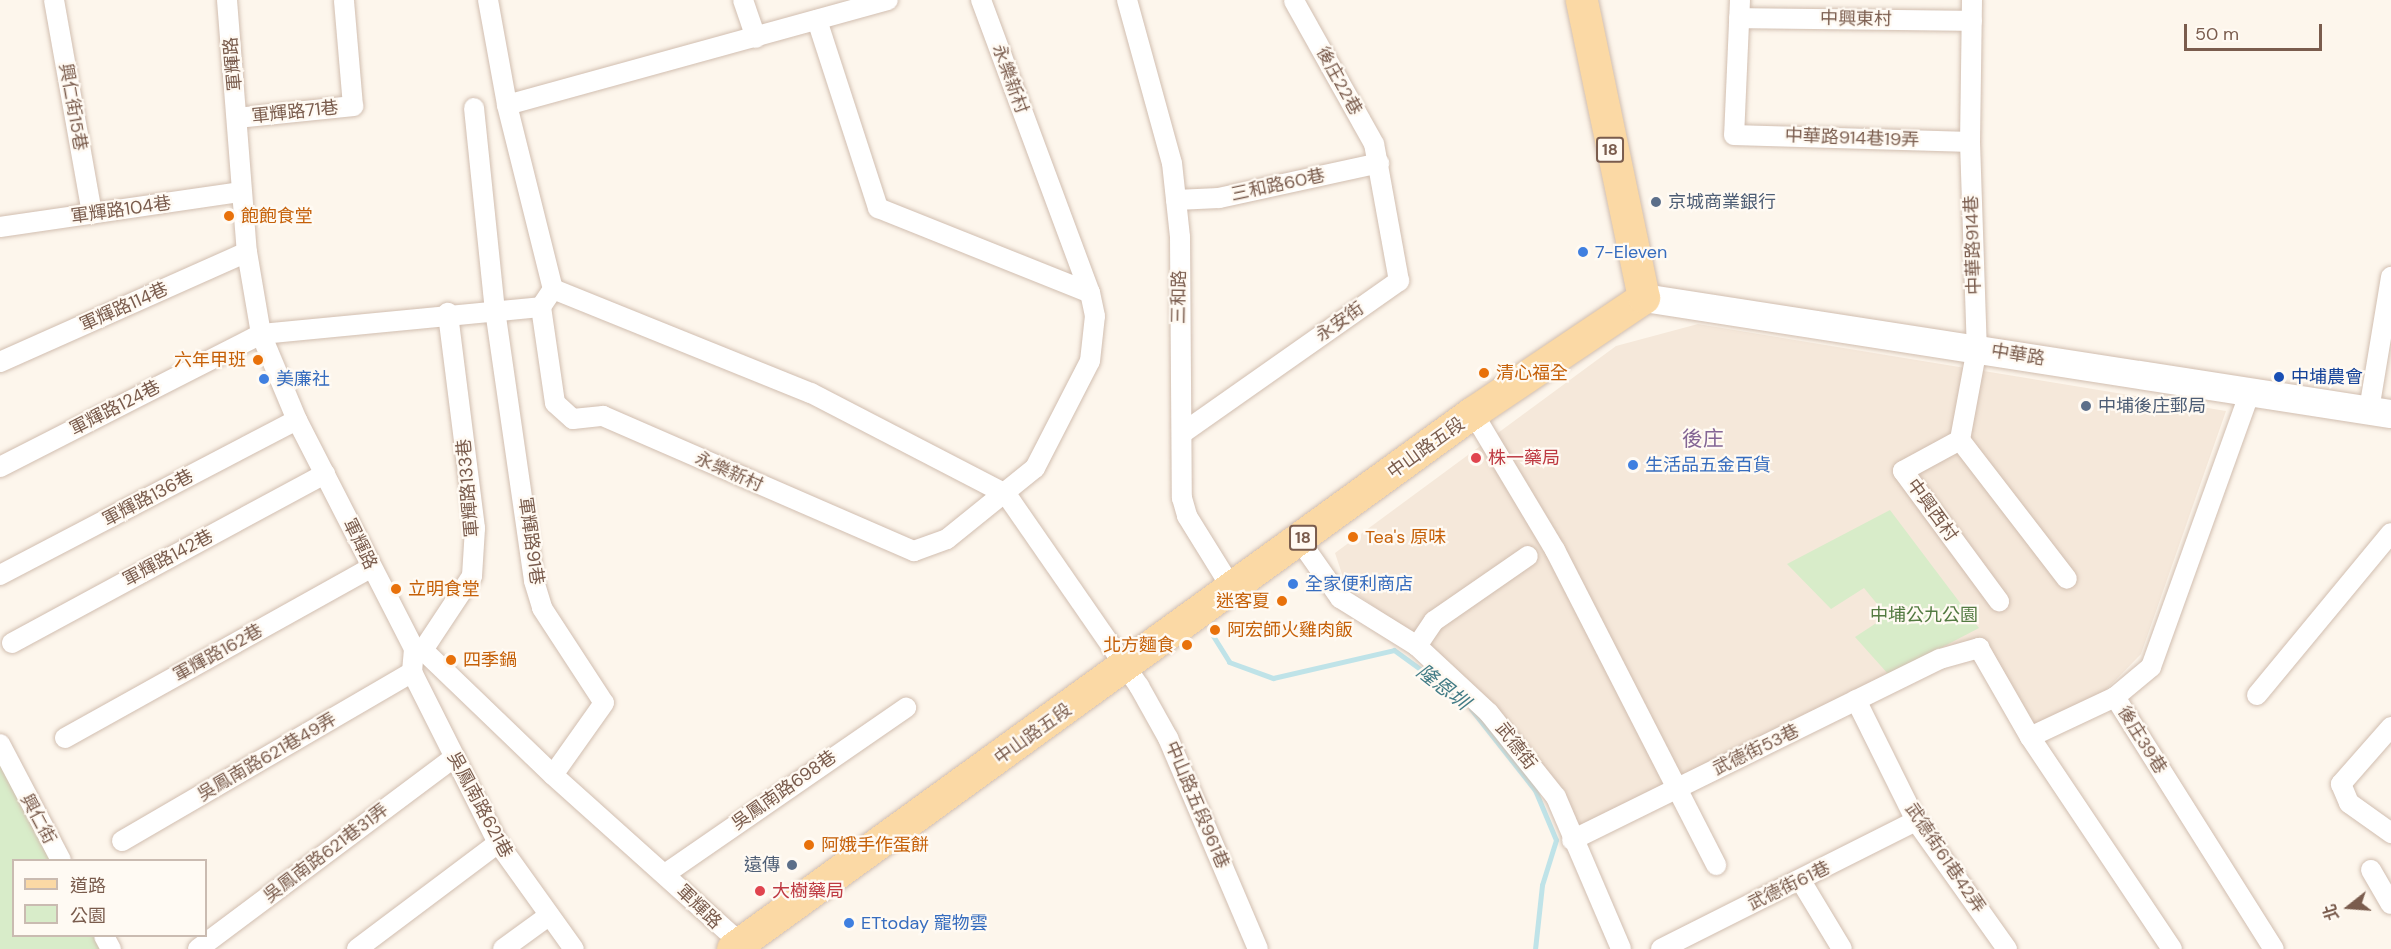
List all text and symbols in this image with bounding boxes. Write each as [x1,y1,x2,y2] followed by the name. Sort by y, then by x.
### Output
[1820,8,1892,30] street label: 中興東村
[2187,12,2325,50] scale bar
[2195,22,2239,46] text: 50 m
[220,36,246,92] street label: 軍輝路
[988,41,1032,117] street label: 永樂新村
[1311,43,1367,119] street label: 後庄22巷
[55,61,91,153] street label: 興仁街15巷
[250,97,340,127] street label: 軍輝路71巷
[1784,125,1920,151] street label: 中華路914巷19弄
[1595,137,1625,163] road number: 18
[1229,164,1327,206] street label: 三和路60巷
[1668,191,1776,213] place label: 京城商業銀行
[70,192,172,228] street label: 軍輝路104巷
[1649,195,1663,209] marker: 京城商業銀行
[1960,195,1986,295] street label: 中華路914巷
[241,205,313,227] place label: 飽飽食堂
[222,209,236,223] marker: 飽飽食堂
[1595,241,1667,263] place label: 7-Eleven
[1576,245,1590,259] marker: 7-Eleven
[1168,270,1190,324] street label: 三和路
[77,278,171,336] street label: 軍輝路114巷
[1312,298,1368,346] street label: 永安街
[1990,340,2046,370] street label: 中華路
[174,349,246,371] place label: 六年甲班
[251,353,265,367] marker: 六年甲班
[1496,362,1568,384] place label: 清心福全
[1477,366,1491,380] marker: 清心福全
[2291,366,2363,388] place label: 中埔農會
[276,368,330,390] place label: 美廉社
[2272,370,2286,384] marker: 中埔農會
[257,372,271,386] marker: 美廉社
[66,376,164,440] street label: 軍輝路124巷
[2098,395,2206,417] place label: 中埔後庄郵局
[2079,399,2093,413] marker: 中埔後庄郵局
[1383,413,1469,483] street label: 中山路五段
[1682,426,1724,452] district label: 後庄
[453,438,483,538] street label: 軍輝路133巷
[692,447,766,497] street label: 永樂新村
[1488,447,1560,469] place label: 株一藥局
[1469,451,1483,465] marker: 株一藥局
[1645,454,1771,476] place label: 生活品五金百貨
[1626,458,1640,472] marker: 生活品五金百貨
[99,465,197,531] street label: 軍輝路136巷
[1902,475,1962,545] street label: 中興西村
[514,496,548,586] street label: 軍輝路91巷
[338,515,382,573] street label: 軍輝路
[119,525,217,591] street label: 軍輝路142巷
[1288,525,1318,551] road number: 18
[1365,526,1446,548] place label: Tea's 原味
[1346,530,1360,544] marker: Tea's 原味
[1305,573,1413,595] place label: 全家便利商店
[1286,577,1300,591] marker: 全家便利商店
[408,578,480,600] place label: 立明食堂
[389,582,403,596] marker: 立明食堂
[1216,590,1270,612] place label: 迷客夏
[1275,594,1289,608] marker: 迷客夏
[1870,604,1978,626] park label: 中埔公九公園
[1227,619,1353,641] place label: 阿宏師火雞肉飯
[170,620,266,686] street label: 軍輝路162巷
[1208,623,1222,637] marker: 阿宏師火雞肉飯
[1103,634,1175,656] place label: 北方麵食
[1180,638,1194,652] marker: 北方麵食
[463,649,517,671] place label: 四季鍋
[444,653,458,667] marker: 四季鍋
[1412,659,1474,715] water label: 隆恩圳
[990,699,1076,769] street label: 中山路五段
[2113,702,2171,778] street label: 後庄39巷
[194,708,340,806] street label: 吳鳳南路621巷49弄
[1491,718,1541,774] street label: 武德街
[1709,720,1803,780] street label: 武德街53巷
[1160,738,1234,872] street label: 中山路五段961巷
[727,746,841,834] street label: 吳鳳南路698巷
[443,748,517,862] street label: 吳鳳南路621巷
[16,790,60,848] street label: 興仁街
[259,799,393,907] street label: 吳鳳南路621巷31弄
[1900,799,1990,917] street label: 武德街61巷42弄
[821,834,929,856] place label: 阿娥手作蛋餅
[802,838,816,852] marker: 阿娥手作蛋餅
[744,854,780,876] place label: 遠傳
[1744,857,1834,915] street label: 武德街61巷
[785,858,799,872] marker: 遠傳
[12,859,207,937] legend
[70,874,106,898] text: 道路
[2319,877,2379,937] north arrow
[672,880,726,934] street label: 軍輝路
[772,880,844,902] place label: 大樹藥局
[753,884,767,898] marker: 大樹藥局
[2319,902,2344,923] text: 北
[70,904,106,928] text: 公園
[861,912,988,934] place label: ETtoday 寵物雲
[842,916,856,930] marker: ETtoday 寵物雲

